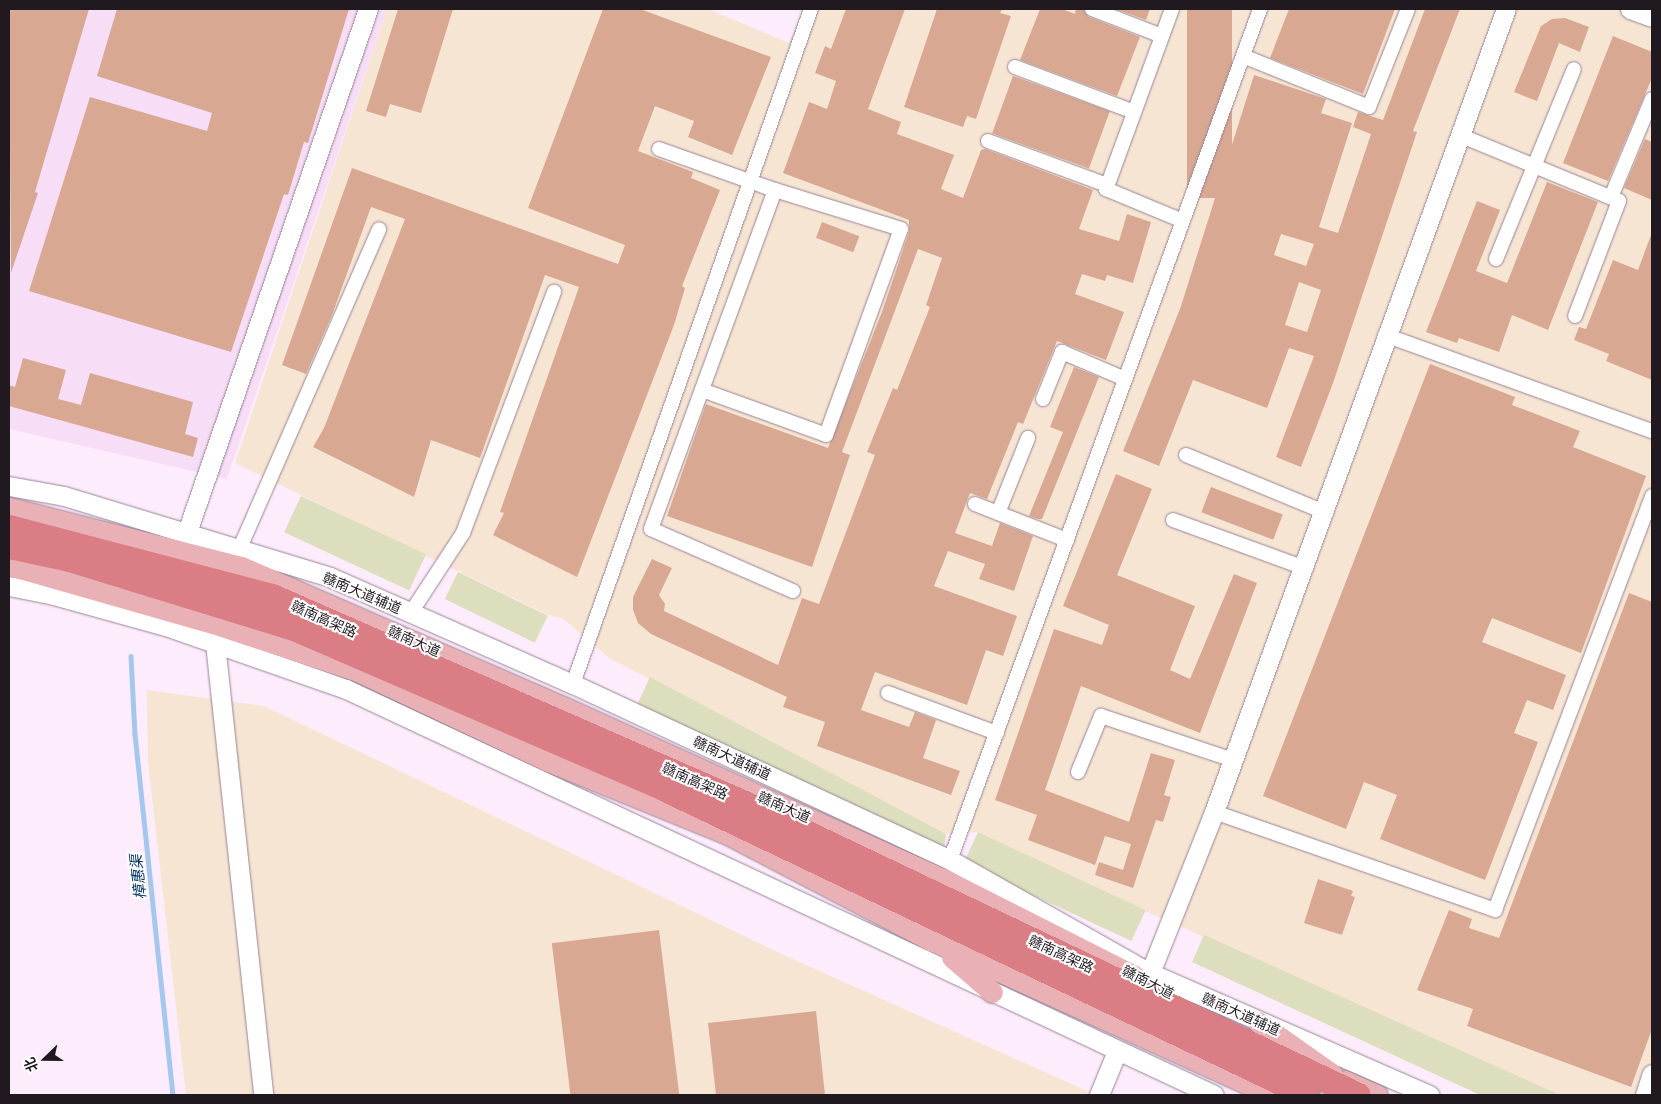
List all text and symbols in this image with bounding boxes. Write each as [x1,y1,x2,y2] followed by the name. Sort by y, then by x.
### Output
[320,569,404,617] street label: 赣南大道辅道
[289,597,359,641] street label: 赣南高架路
[385,622,443,660] street label: 赣南大道
[690,733,774,783] street label: 赣南大道辅道
[660,759,730,803] street label: 赣南高架路
[755,788,813,826] street label: 赣南大道
[127,854,149,900] water label: 樟惠渠
[1026,932,1096,976] street label: 赣南高架路
[1119,962,1177,1002] street label: 赣南大道
[1199,989,1283,1039] street label: 赣南大道辅道
[20,1034,70,1084] north arrow
[20,1055,42,1074] text: 北

